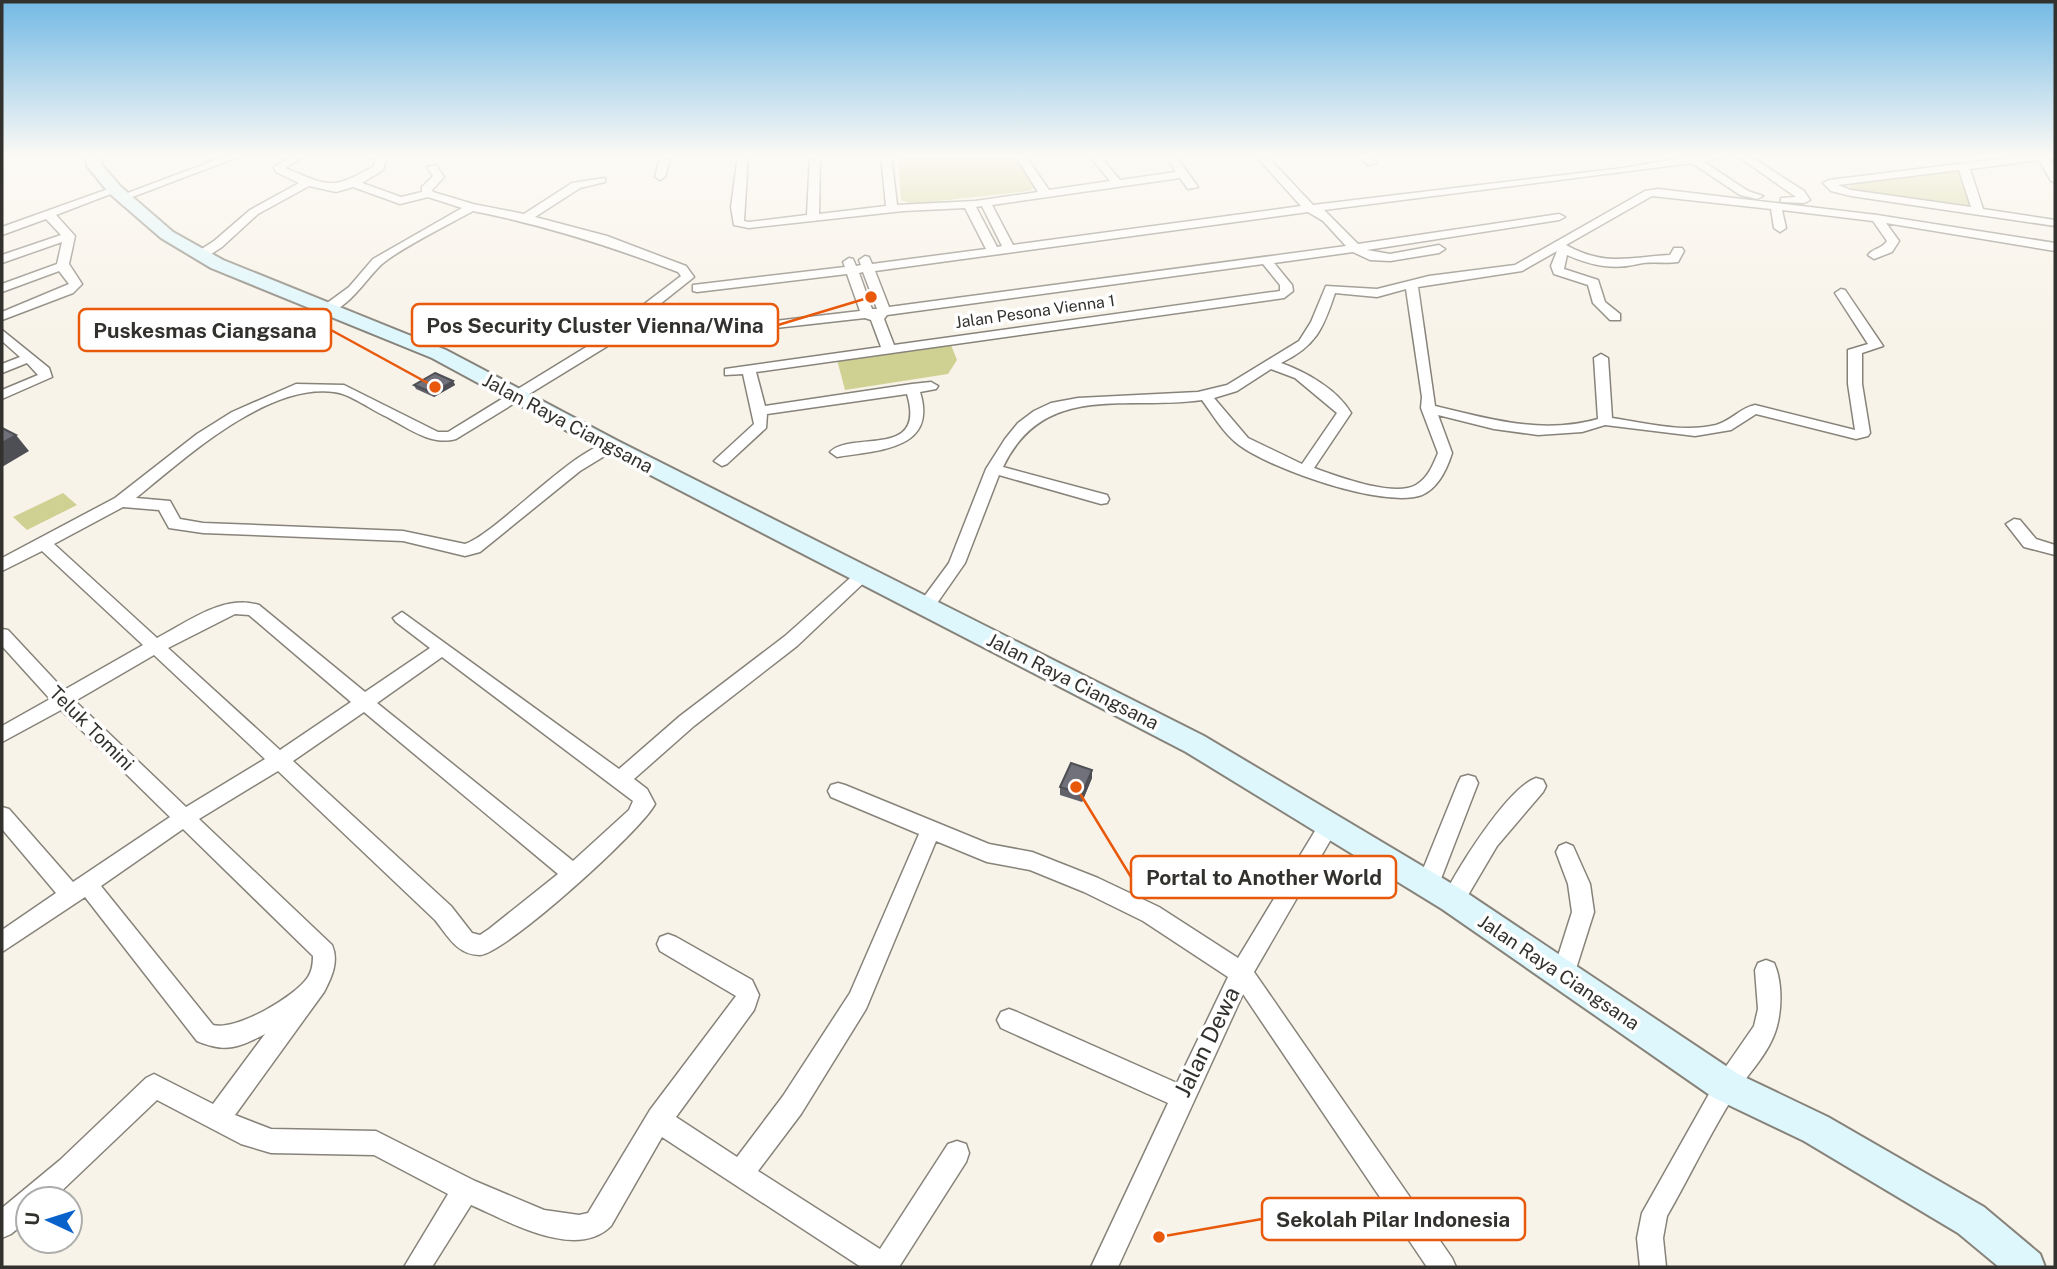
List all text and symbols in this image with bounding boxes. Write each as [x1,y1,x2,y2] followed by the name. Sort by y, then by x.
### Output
[954,291,1116,332] street label: Jalan Pesona Vienna 1
[412,304,778,346] callout: Pos Security Cluster Vienna/Wina
[79,309,331,351] callout: Puskesmas Ciangsana
[426,313,764,338] text: Pos Security Cluster Vienna/Wina
[93,318,317,343] text: Puskesmas Ciangsana
[479,369,657,477] street label: Jalan Raya Ciangsana
[983,628,1163,734] street label: Jalan Raya Ciangsana
[45,681,139,775] street label: Teluk Tomini
[1131,856,1396,898] callout: Portal to Another World
[1146,865,1382,890] text: Portal to Another World
[1474,910,1644,1034] street label: Jalan Raya Ciangsana
[1168,982,1245,1101] street label: Jalan Dewa
[14,1185,84,1255] north arrow
[1262,1198,1525,1240] callout: Sekolah Pilar Indonesia
[1276,1207,1510,1232] text: Sekolah Pilar Indonesia
[21,1211,43,1226] text: U

